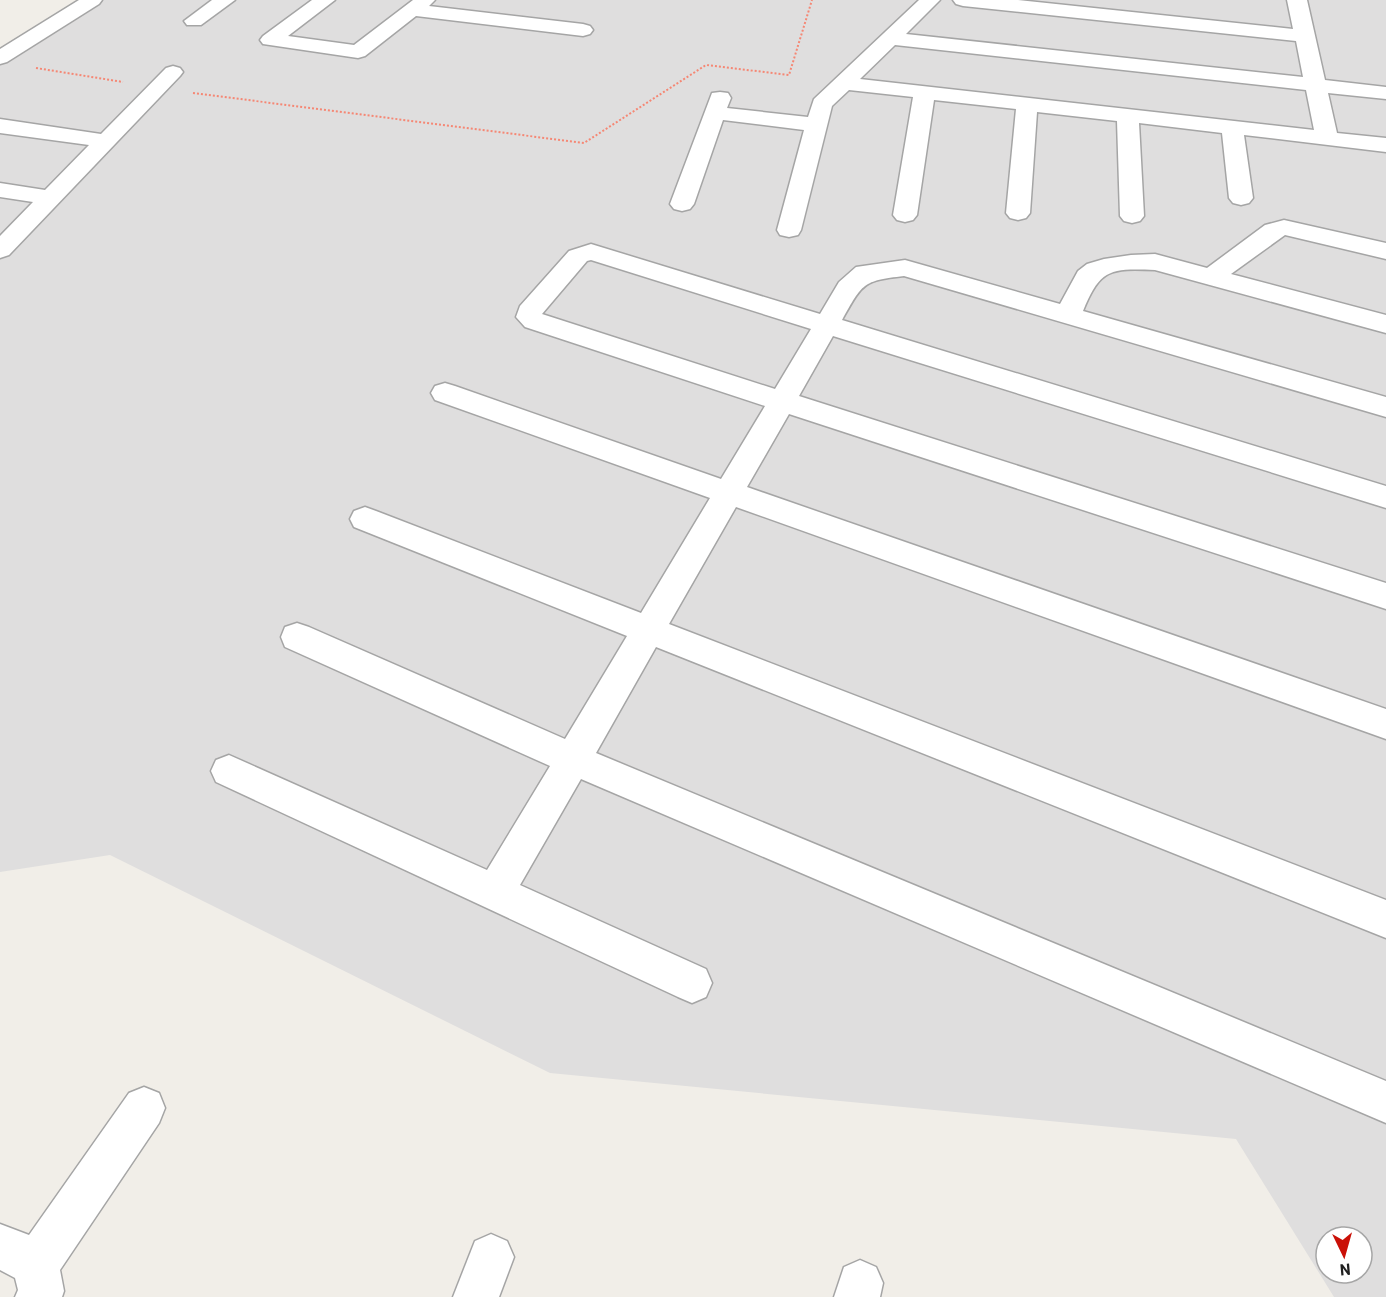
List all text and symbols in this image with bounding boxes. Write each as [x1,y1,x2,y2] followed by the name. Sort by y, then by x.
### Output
[1314,1225,1374,1285] north arrow
[1339,1261,1351,1280] text: N

